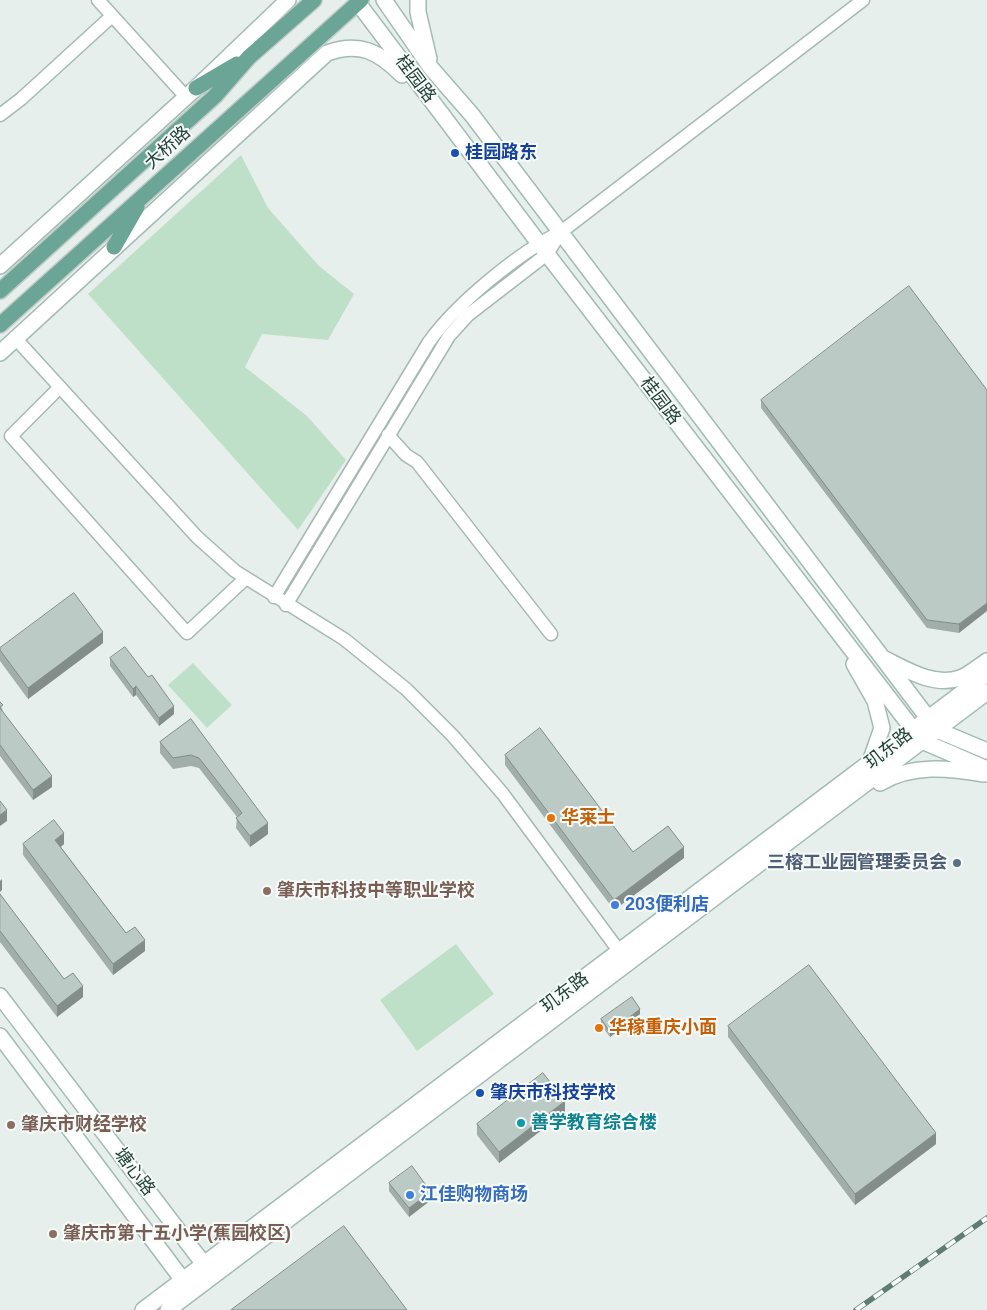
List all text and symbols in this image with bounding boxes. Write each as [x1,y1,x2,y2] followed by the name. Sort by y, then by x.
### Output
[390,51,440,107] street label: 桂园路
[141,122,195,174] street label: 大桥路
[465,142,537,164] place label: 桂园路东
[449,147,461,159] marker: 桂园路东
[635,373,685,429] street label: 桂园路
[861,724,917,774] street label: 玑东路
[561,807,615,829] place label: 华莱士
[545,812,557,824] marker: 华莱士
[767,852,947,874] place label: 三榕工业园管理委员会
[951,857,963,869] marker: 三榕工业园管理委员会
[277,880,475,902] place label: 肇庆市科技中等职业学校
[261,885,273,897] marker: 肇庆市科技中等职业学校
[625,894,709,916] place label: 203便利店
[609,899,621,911] marker: 203便利店
[537,968,593,1018] street label: 玑东路
[609,1017,717,1039] place label: 华稼重庆小面
[593,1022,605,1034] marker: 华稼重庆小面
[490,1082,616,1104] place label: 肇庆市科技学校
[474,1087,486,1099] marker: 肇庆市科技学校
[531,1112,657,1134] place label: 善学教育综合楼
[21,1114,147,1136] place label: 肇庆市财经学校
[515,1117,527,1129] marker: 善学教育综合楼
[5,1119,17,1131] marker: 肇庆市财经学校
[109,1144,159,1200] street label: 塘心路
[420,1184,528,1206] place label: 江佳购物商场
[404,1189,416,1201] marker: 江佳购物商场
[63,1223,291,1245] place label: 肇庆市第十五小学(蕉园校区)
[47,1228,59,1240] marker: 肇庆市第十五小学(蕉园校区)

